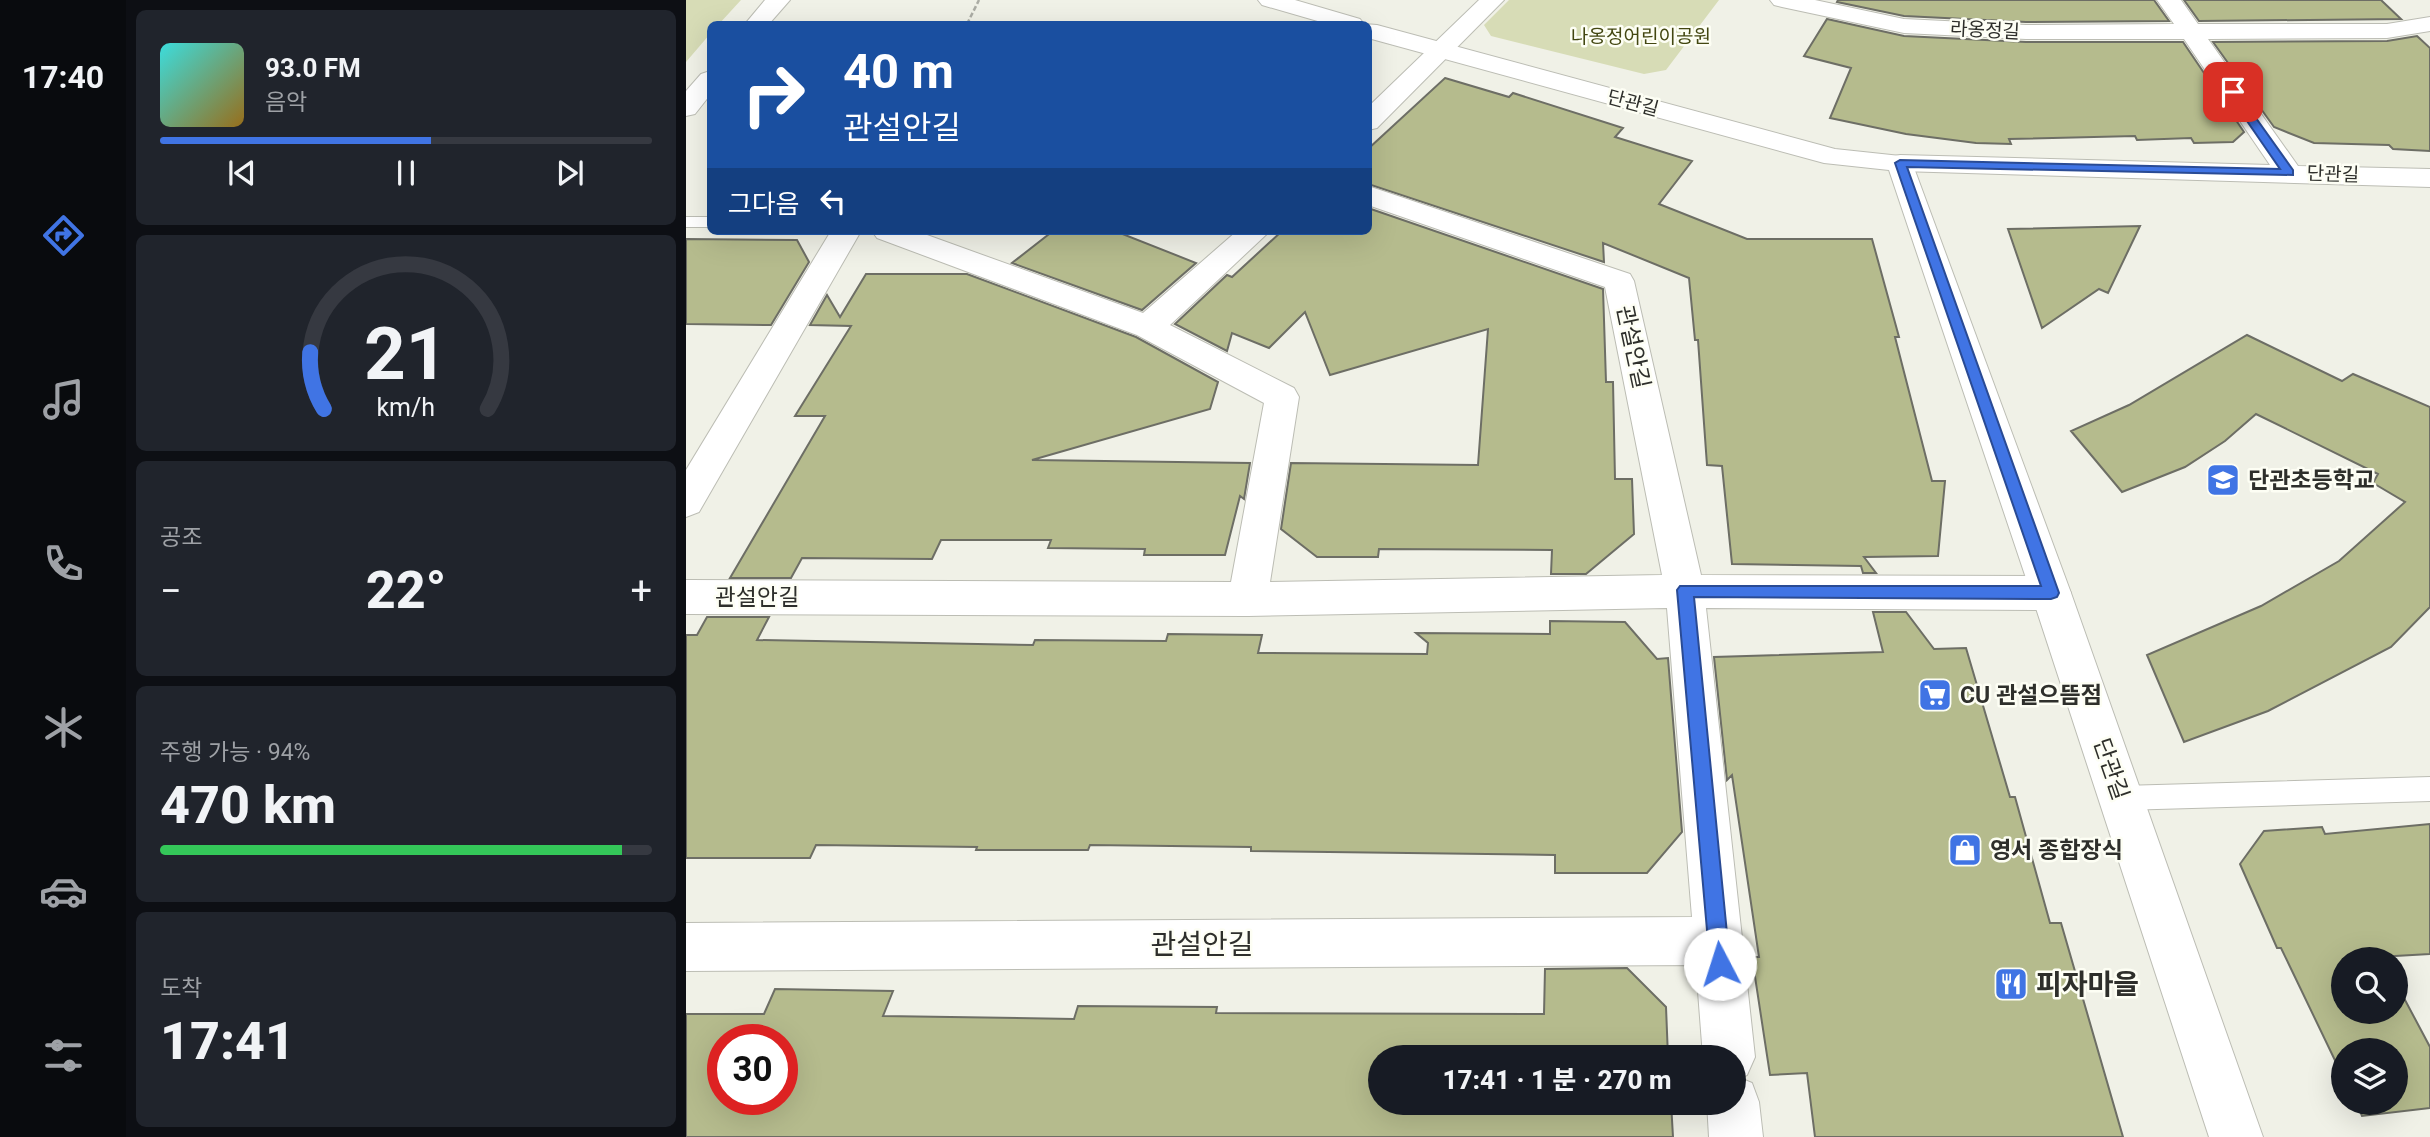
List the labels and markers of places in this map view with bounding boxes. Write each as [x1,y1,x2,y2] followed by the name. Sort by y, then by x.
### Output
[2203,62,2263,122] pin
[2204,461,2242,499] school or university icon: 단관초등학교
[2248,467,2375,494] place label: 단관초등학교
[1916,676,1954,714] supermarket icon: CU 관설으뜸점
[1960,682,2102,709] place label: CU 관설으뜸점
[1946,831,1984,869] shop icon: 영서 종합장식
[1990,837,2123,864] place label: 영서 종합장식
[1992,965,2030,1003] restaurant icon: 피자마을
[2036,968,2139,1001] place label: 피자마을

